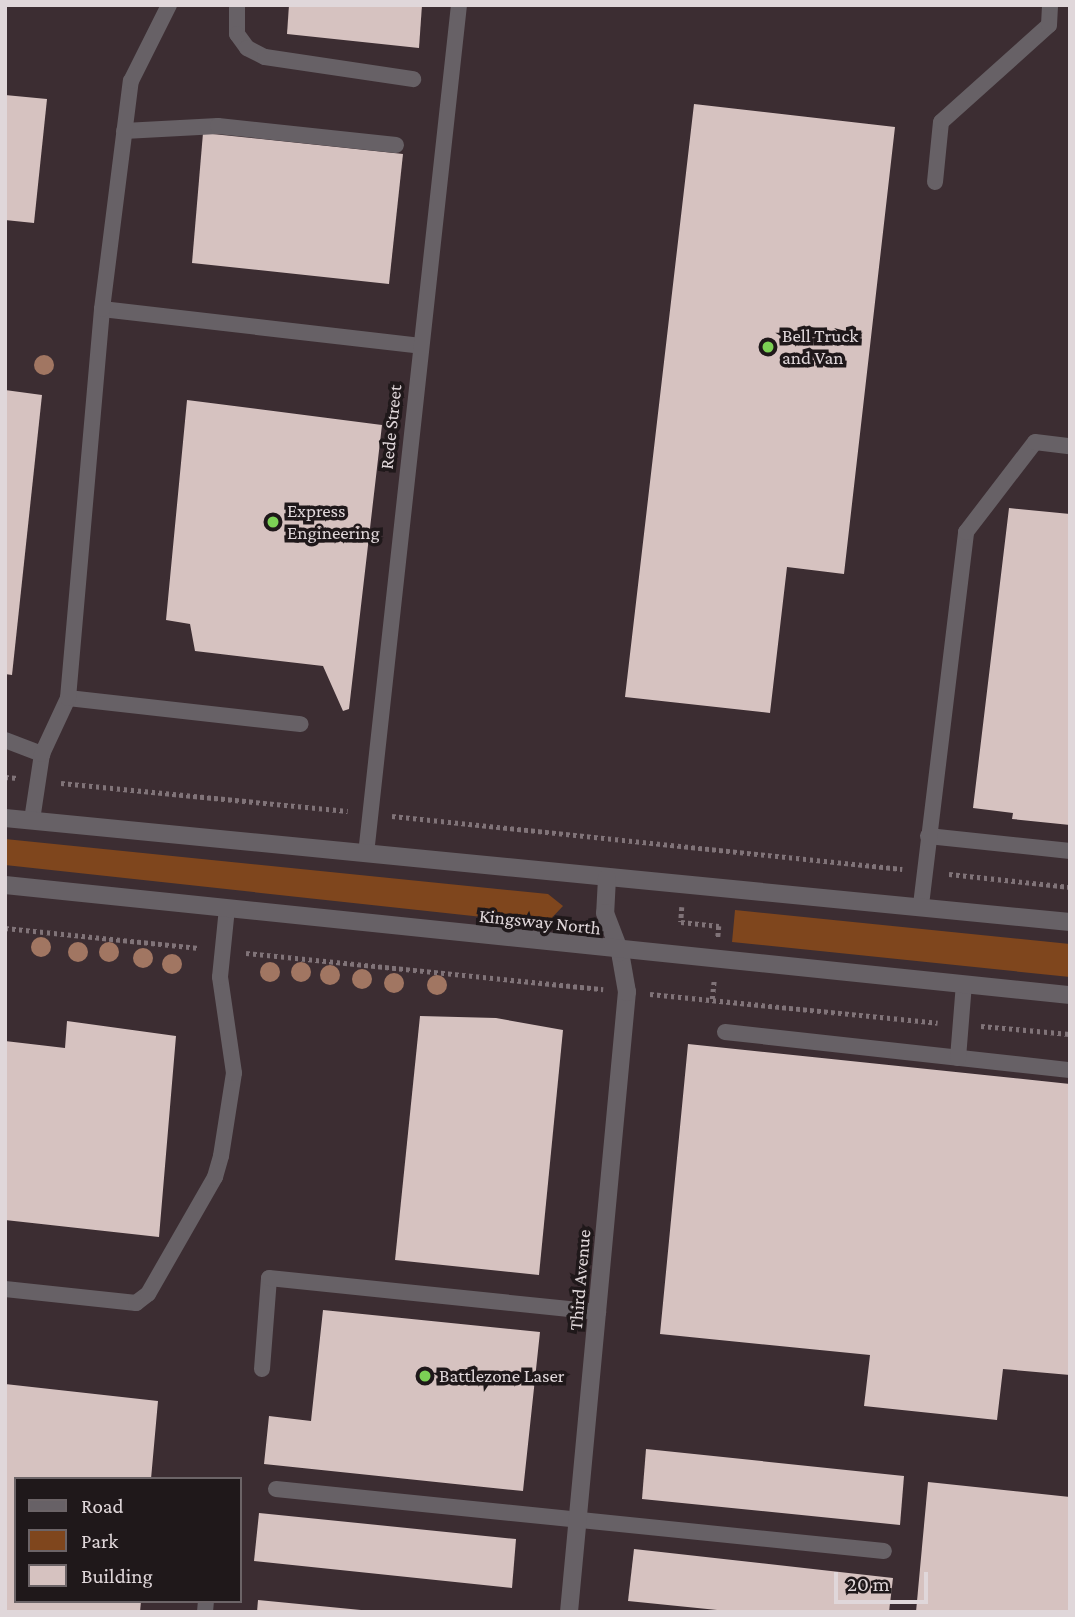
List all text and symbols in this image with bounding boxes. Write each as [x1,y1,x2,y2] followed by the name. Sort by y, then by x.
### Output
[782,325,858,369] place label: Bell Truck and Van
[760,339,776,355] marker: Bell Truck and Van
[375,384,407,470] street label: Rede Street
[287,500,380,544] place label: Express Engineering
[265,514,281,530] marker: Express Engineering
[478,904,602,940] street label: Kingsway North
[564,1229,596,1331] street label: Third Avenue
[439,1365,565,1387] place label: Battlezone Laser
[417,1368,433,1384] marker: Battlezone Laser
[14,1477,242,1603] legend
[81,1494,124,1518] text: Road
[81,1529,118,1553] text: Park
[837,1558,932,1602] scale bar
[81,1564,153,1588] text: Building
[847,1572,890,1596] text: 20 m

